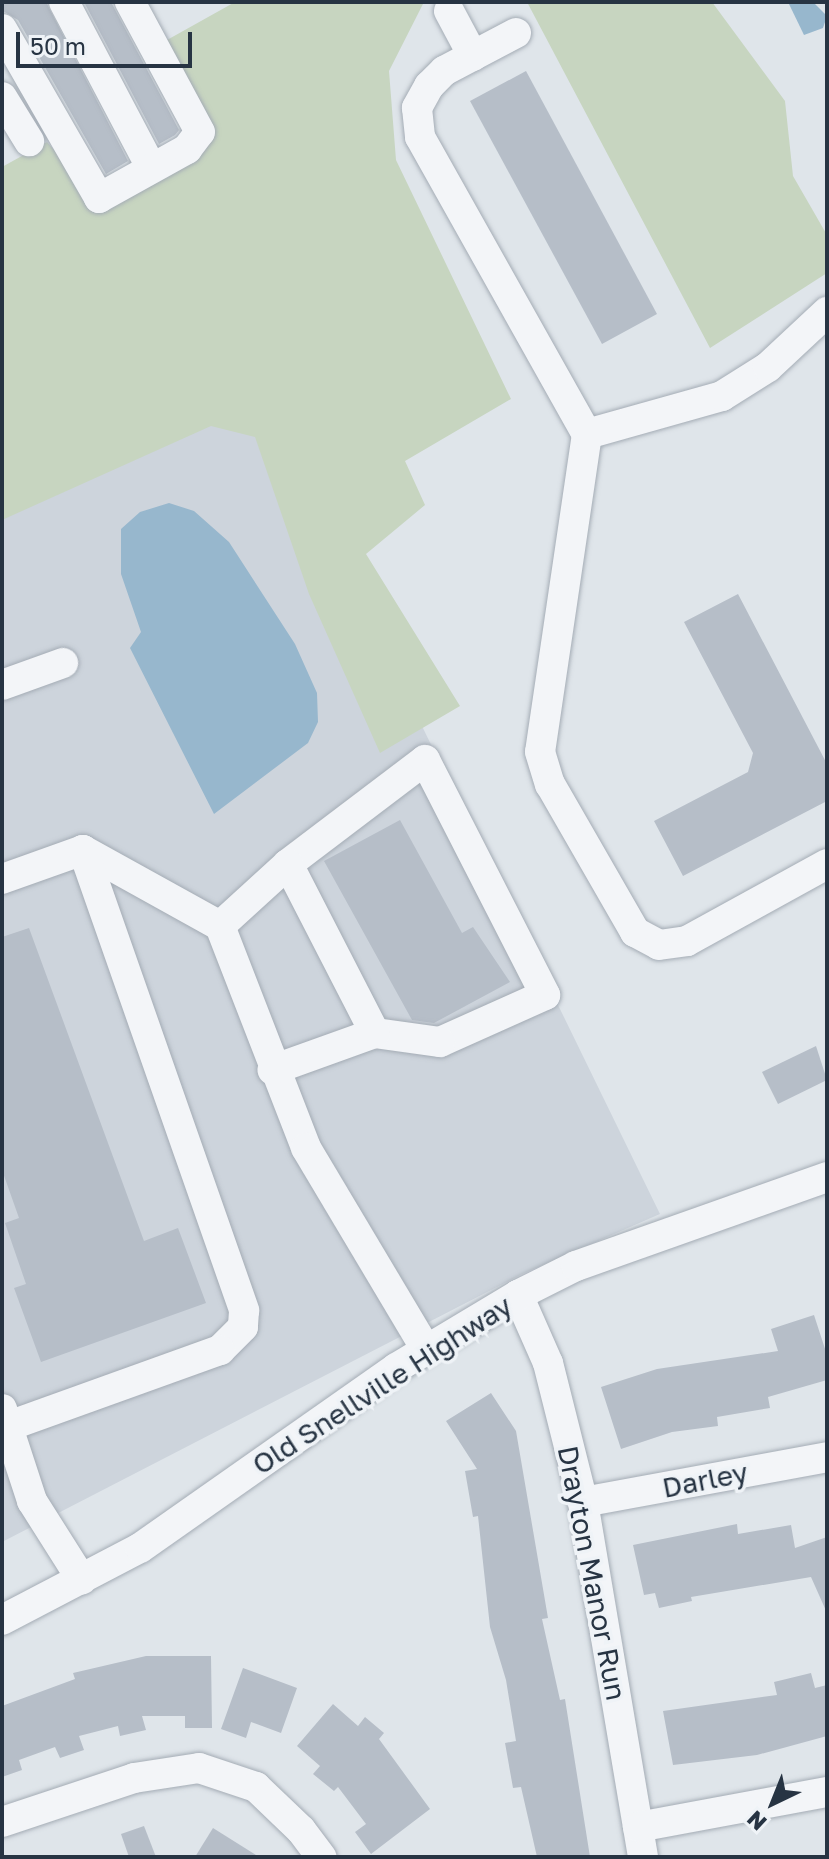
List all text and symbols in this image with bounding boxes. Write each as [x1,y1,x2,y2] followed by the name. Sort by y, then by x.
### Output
[20,16,196,66] scale bar
[30,31,86,60] text: 50 m
[246,1289,518,1481] street label: Old Snellville Highway
[551,1443,633,1703] street label: Drayton Manor Run
[659,1455,751,1505] street label: Darley
[733,1763,813,1843] north arrow
[741,1805,772,1837] text: N

